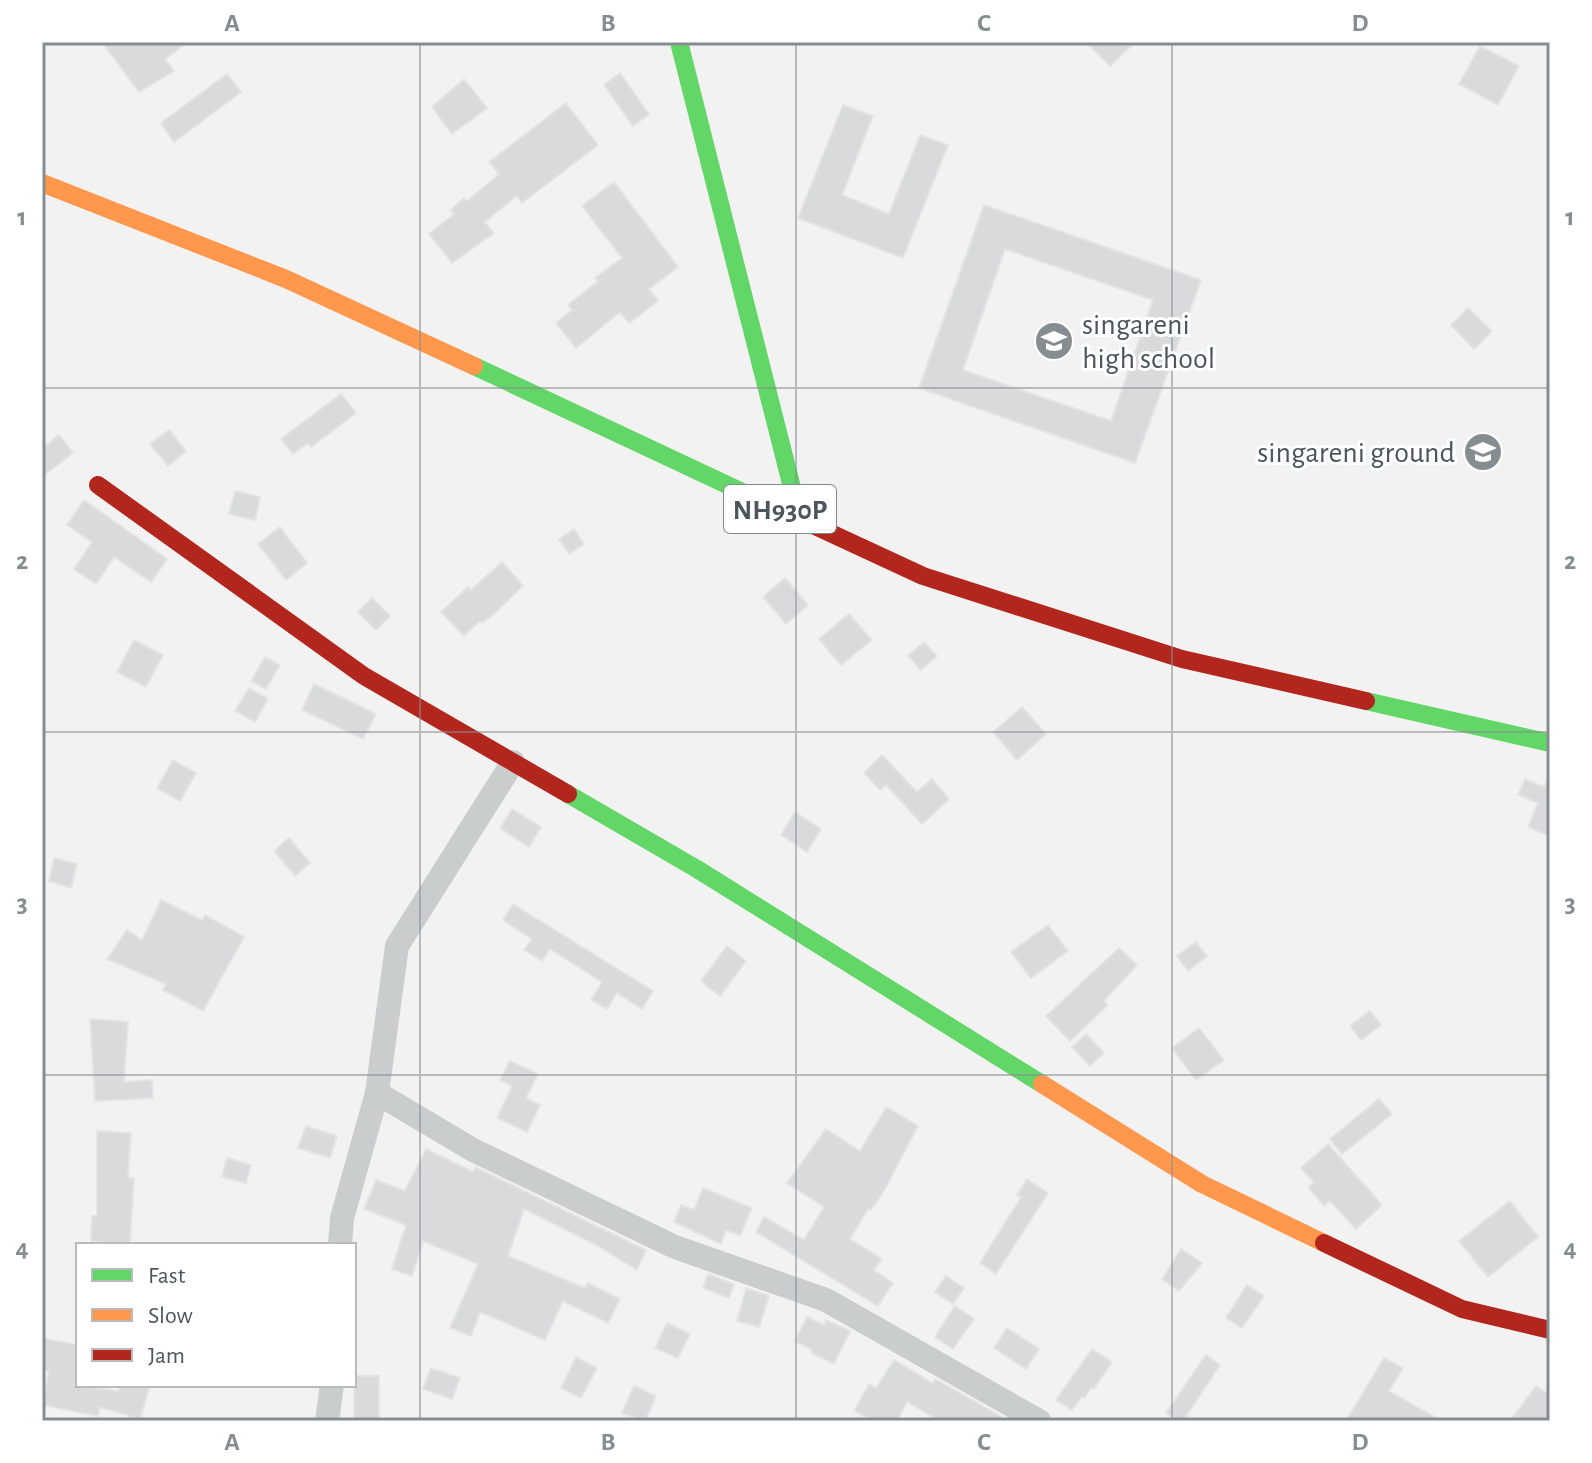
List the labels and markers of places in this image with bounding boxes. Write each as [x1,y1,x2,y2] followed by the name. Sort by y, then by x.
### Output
[1082,310,1215,374] place label: singareni high school
[1033,320,1075,362] school or university icon: singareni high school
[1462,431,1504,473] school or university icon: singareni ground
[1257,438,1455,468] place label: singareni ground

